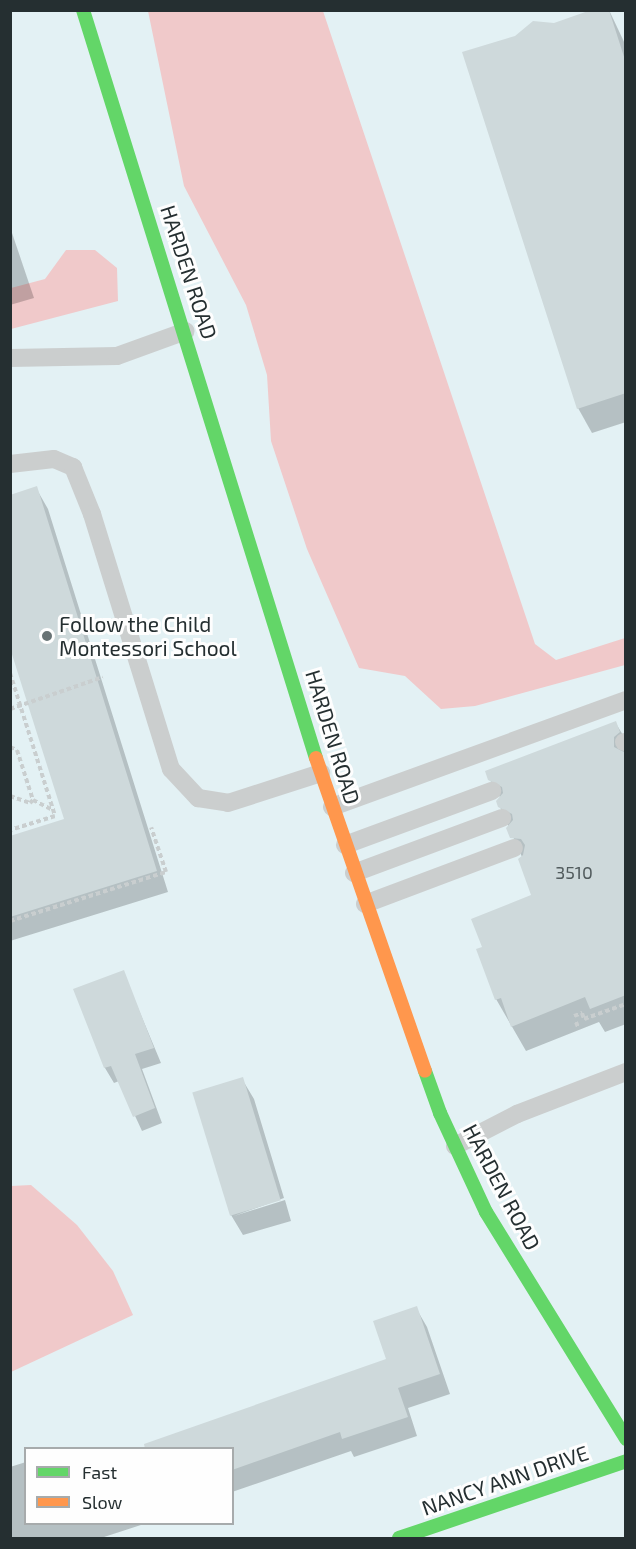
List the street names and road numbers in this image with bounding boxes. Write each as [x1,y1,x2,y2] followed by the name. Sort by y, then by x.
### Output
[156,202,222,342] street label: HARDEN ROAD
[301,667,365,807] street label: HARDEN ROAD
[458,1120,546,1254] street label: HARDEN ROAD
[418,1440,592,1520] street label: NANCY ANN DRIVE

